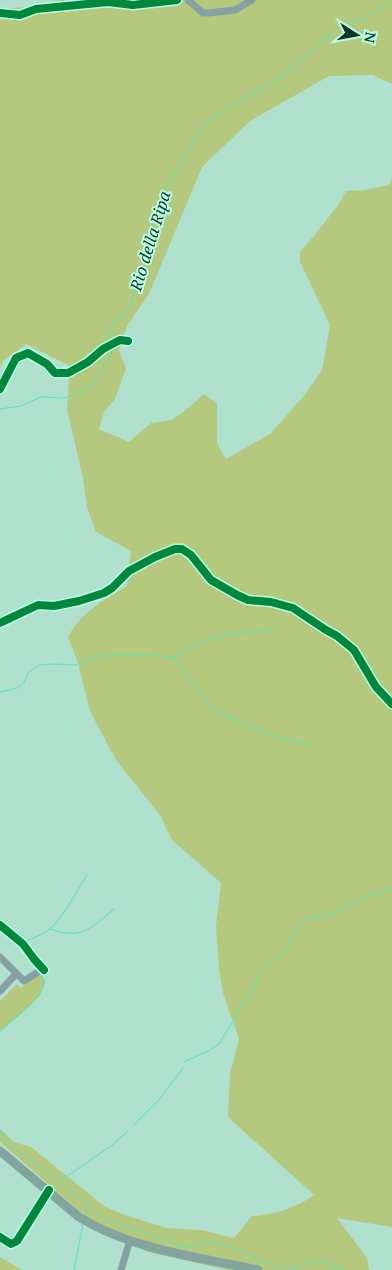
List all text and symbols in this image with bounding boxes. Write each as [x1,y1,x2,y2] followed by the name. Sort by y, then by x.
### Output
[332,10,382,60] north arrow
[360,30,381,45] text: N
[124,188,176,294] water label: Rio della Ripa

